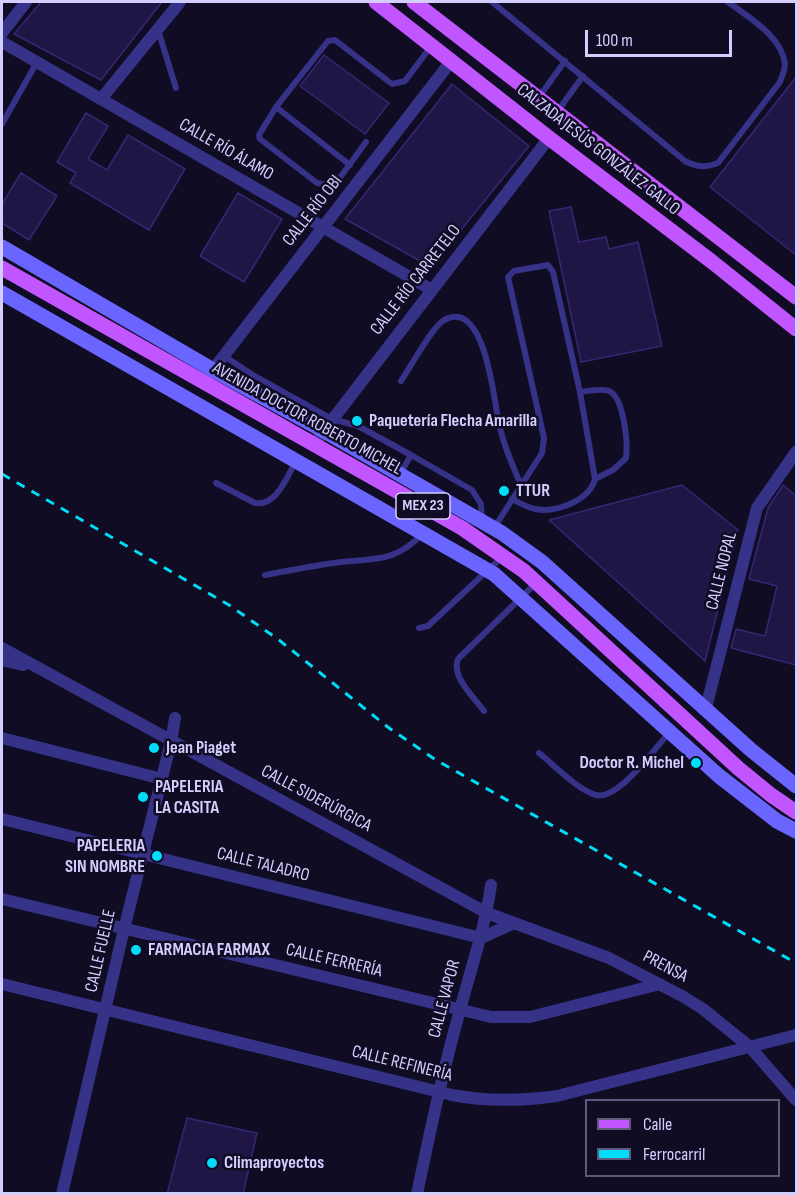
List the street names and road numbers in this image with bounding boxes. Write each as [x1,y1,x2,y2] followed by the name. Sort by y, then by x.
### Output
[512,80,684,220] street label: CALZADA JESÚS GONZÁLEZ GALLO
[175,114,277,186] street label: CALLE RÍO ÁLAMO
[279,171,347,251] street label: CALLE RÍO OBI
[366,220,466,340] street label: CALLE RÍO CARRETELO
[208,358,406,480] street label: AVENIDA DOCTOR ROBERTO MICHEL
[396,493,450,519] road number: MEX 23
[702,530,742,612] street label: CALLE NOPAL
[257,761,375,837] street label: CALLE SIDERÚRGICA
[214,843,312,887] street label: CALLE TALADRO
[81,908,121,994] street label: CALLE FUELLE
[284,939,384,983] street label: CALLE FERRERÍA
[639,946,691,988] street label: PRENSA
[424,958,466,1040] street label: CALLE VAPOR
[350,1041,454,1087] street label: CALLE REFINERÍA

